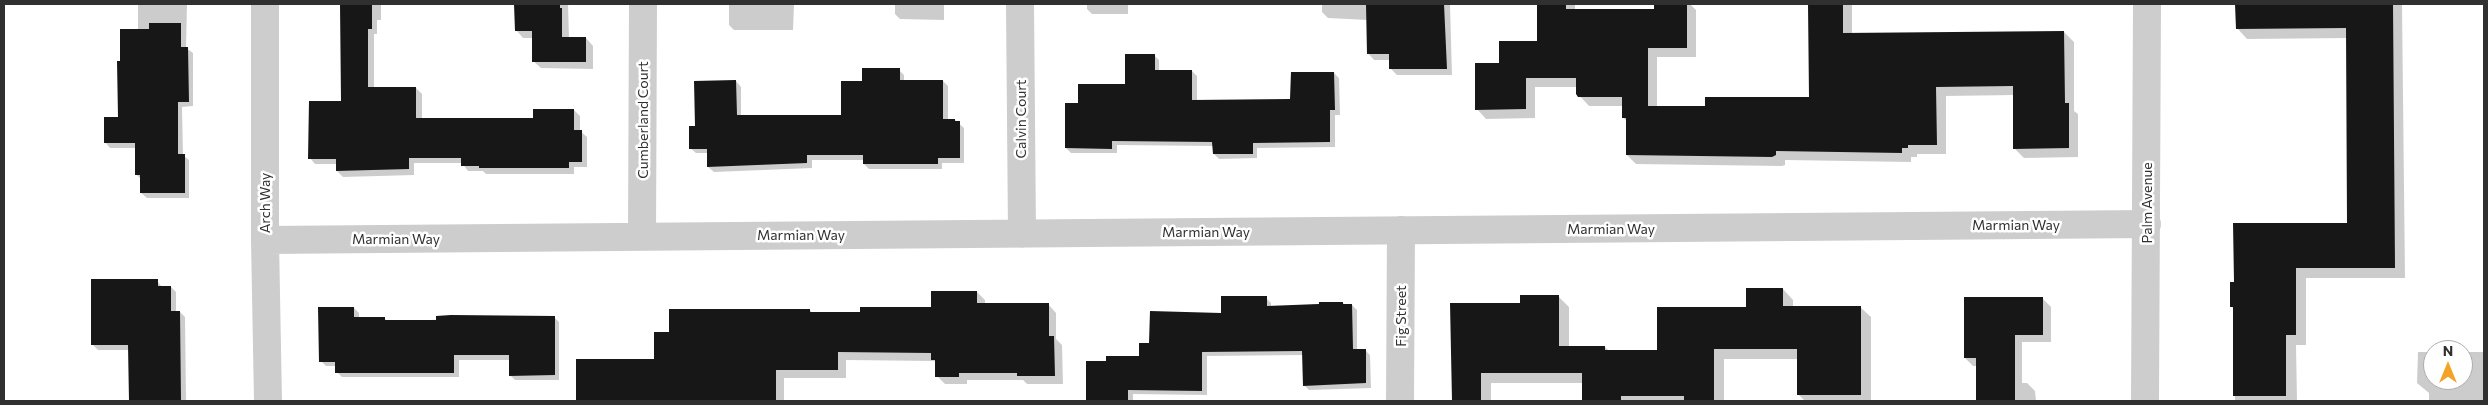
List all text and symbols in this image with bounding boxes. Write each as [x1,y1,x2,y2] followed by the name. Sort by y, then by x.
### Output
[635,61,651,179] street label: Cumberland Court
[1013,79,1029,159] street label: Calvin Court
[2139,162,2155,244] street label: Palm Avenue
[257,173,273,233] street label: Arch Way
[1972,217,2060,233] street label: Marmian Way
[1567,221,1655,237] street label: Marmian Way
[1162,224,1250,240] street label: Marmian Way
[757,227,845,243] street label: Marmian Way
[352,231,440,247] street label: Marmian Way
[1393,285,1409,347] street label: Fig Street
[2423,340,2473,390] north arrow
[2443,342,2453,359] text: N

